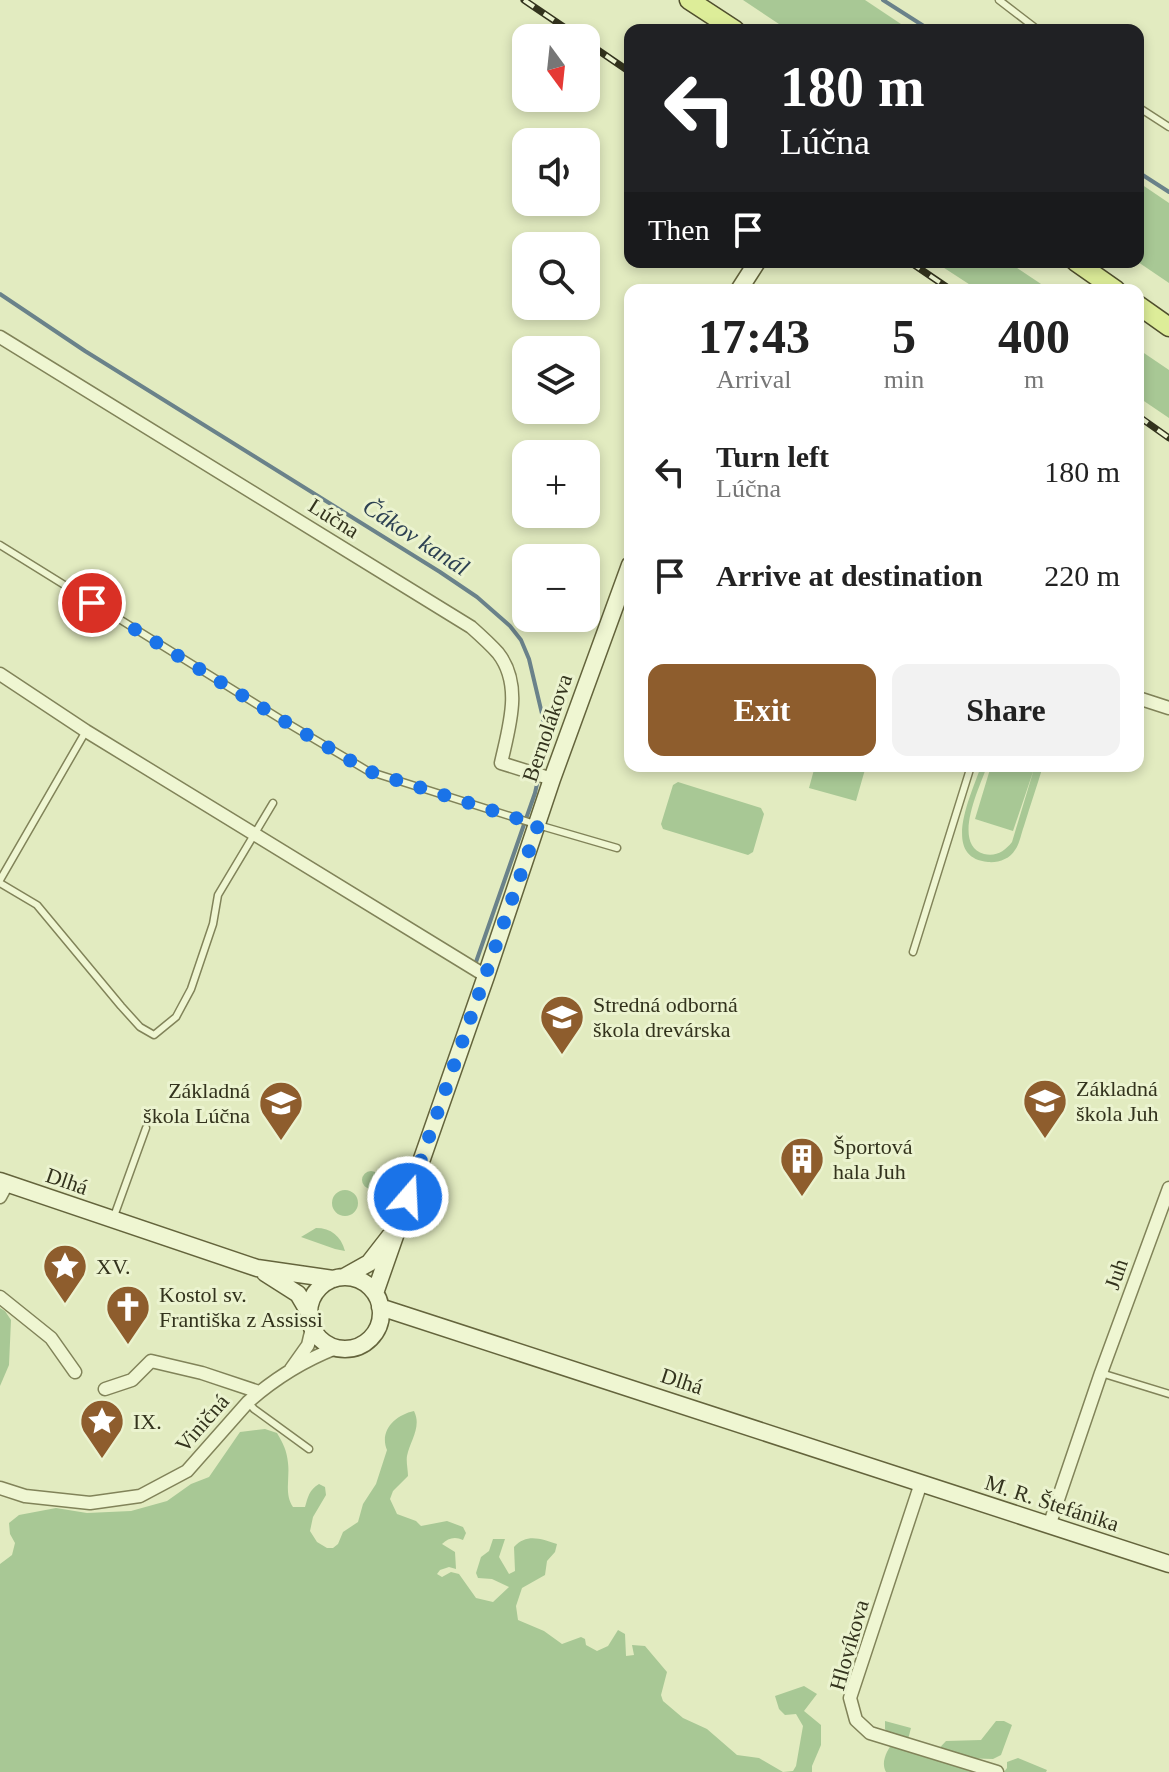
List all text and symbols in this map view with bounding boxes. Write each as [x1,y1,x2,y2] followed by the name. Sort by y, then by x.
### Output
[512,24,600,112] north arrow
[512,24,600,632] map controls
[648,56,752,160] icon: left
[780,56,925,118] text: 180 m
[780,122,870,162] text: Lúčna
[512,128,600,216] button: sound
[726,208,770,252] icon: arrive
[648,213,710,246] text: Then
[512,232,600,320] button: search
[698,310,810,363] text: 17:43
[892,310,916,363] text: 5
[998,310,1070,363] text: 400
[512,336,600,424] button: layers
[716,365,791,394] text: Arrival
[884,365,924,394] text: min
[1024,365,1044,394] text: m
[512,440,600,528] button: +
[716,440,829,473] text: Turn left
[648,450,692,494] icon: left
[1044,455,1120,488] text: 180 m
[716,474,781,503] text: Lúčna
[304,493,364,543] street label: Lúčna
[358,493,474,581] water label: Čákov kanál
[512,544,600,632] button: −
[648,554,692,598] icon: arrive
[716,559,983,592] text: Arrive at destination
[1044,559,1120,592] text: 220 m
[58,569,126,637] pin
[70,581,114,625] icon: arrive
[648,664,876,756] button: Exit
[892,664,1120,756] button: Share
[517,671,577,785] street label: Bernolákova
[593,992,738,1042] place label: Stredná odborná škola drevárska
[538,993,586,1056] school or university icon: Stredná odborná škola drevárska
[1076,1076,1159,1126] place label: Základná škola Juh
[1021,1077,1069,1140] school or university icon: Základná škola Juh
[143,1078,250,1128] place label: Základná škola Lúčna
[257,1079,305,1142] school or university icon: Základná škola Lúčna
[833,1134,913,1184] place label: Športová hala Juh
[778,1135,826,1198] building icon: Športová hala Juh
[366,1155,450,1239] position arrow
[43,1162,92,1200] street label: Dlhá
[41,1242,89,1305] place icon: XV.
[96,1254,130,1279] place label: XV.
[1099,1255,1133,1293] street label: Juh
[159,1282,323,1332] place label: Kostol sv. Františka z Assissi
[104,1283,152,1346] church icon: Kostol sv. Františka z Assissi
[658,1363,706,1400] street label: Dlhá
[170,1389,234,1457] street label: Viničná
[78,1397,126,1460] place icon: IX.
[133,1409,162,1434] place label: IX.
[982,1470,1122,1536] street label: M. R. Štefánika
[824,1597,874,1693] street label: Hlovíkova

